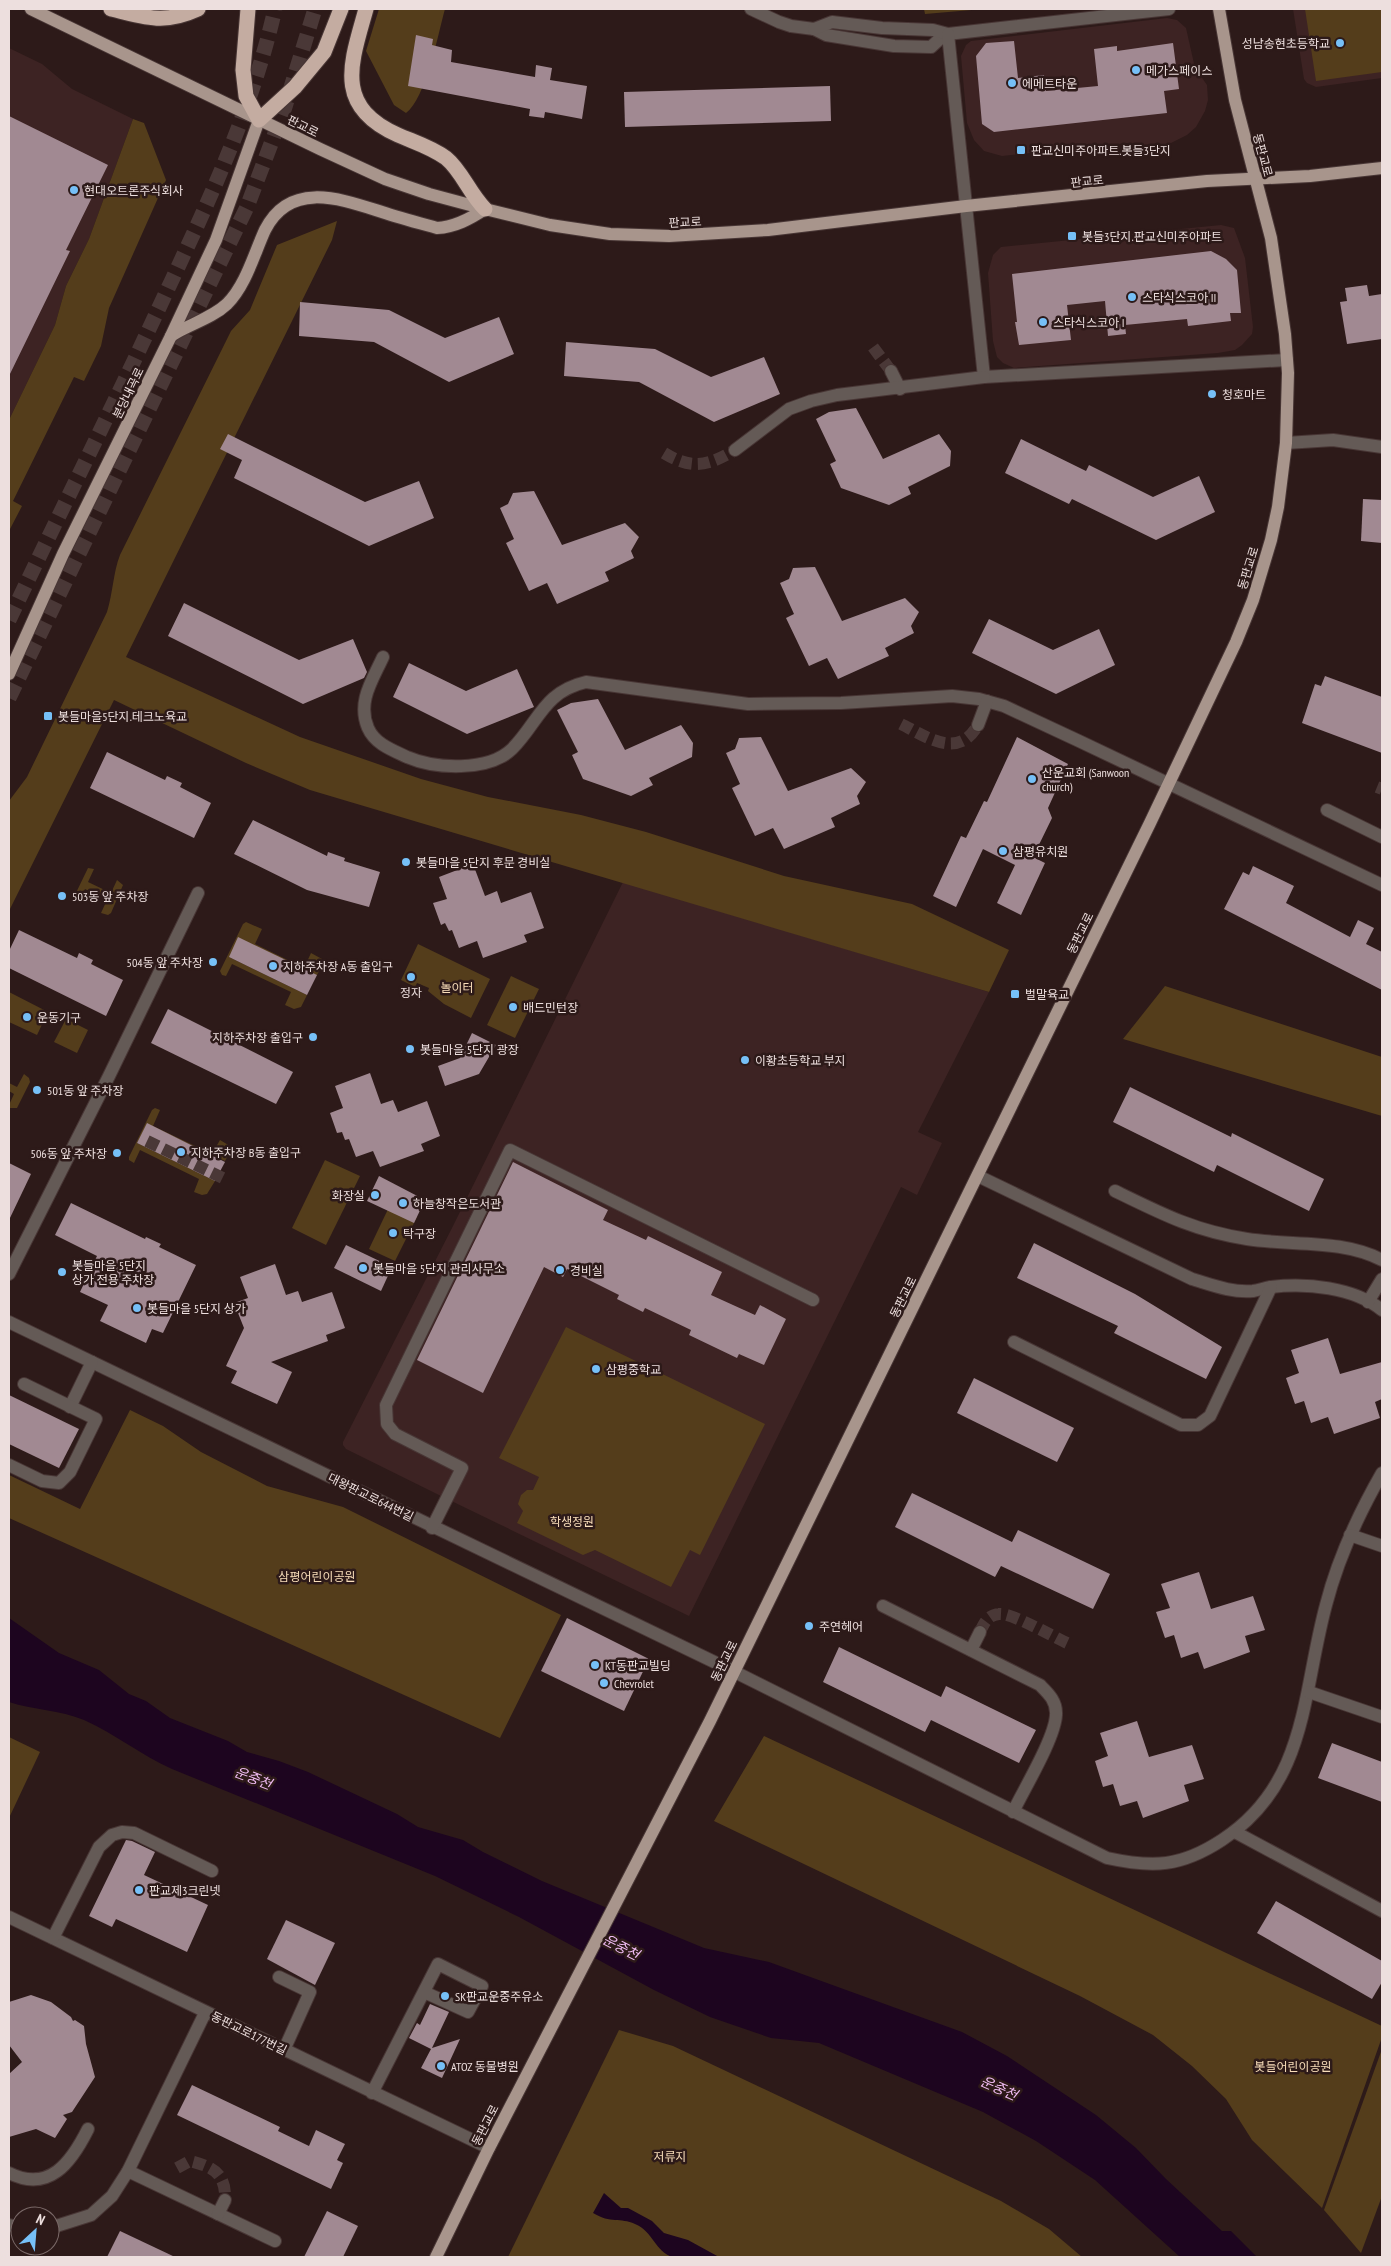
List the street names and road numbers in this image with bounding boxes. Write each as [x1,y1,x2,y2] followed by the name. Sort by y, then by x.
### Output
[285,112,321,140] street label: 판교로
[1250,132,1276,178] street label: 동판교로
[1070,172,1104,190] street label: 판교로
[668,214,702,230] street label: 판교로
[109,365,147,421] street label: 분당내곡로
[1234,545,1262,591] street label: 동판교로
[1064,910,1096,956] street label: 동판교로
[887,1274,919,1320] street label: 동판교로
[326,1470,416,1524] street label: 대왕판교로644번길
[708,1638,740,1684] street label: 동판교로
[209,2008,289,2058] street label: 동판교로177번길
[468,2102,502,2148] street label: 동판교로

